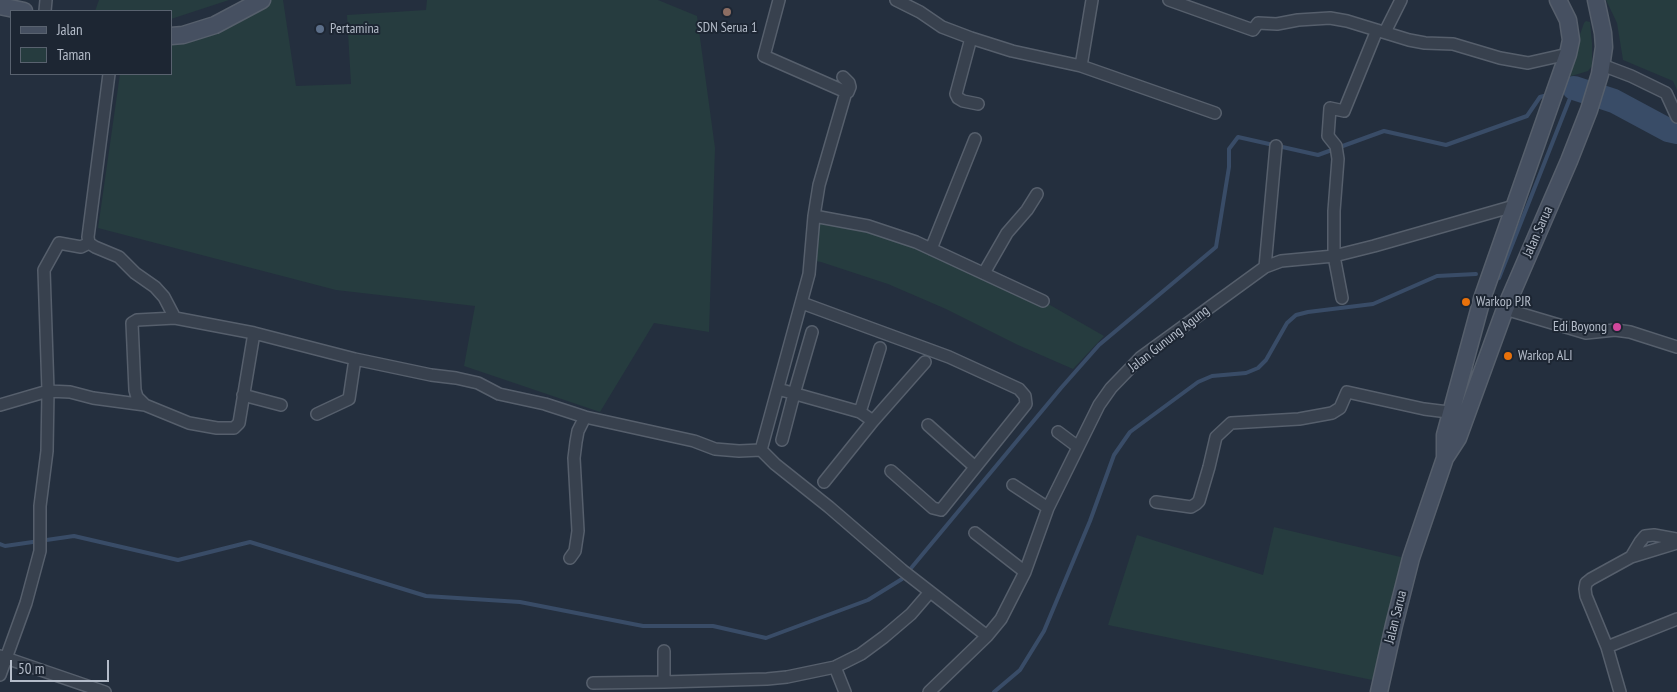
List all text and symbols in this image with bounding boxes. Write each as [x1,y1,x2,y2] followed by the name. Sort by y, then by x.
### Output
[721,6,733,18] marker: SDN Serua 1
[10,10,172,75] legend
[57,20,83,39] text: Jalan
[697,20,757,36] place label: SDN Serua 1
[330,21,379,37] place label: Pertamina
[314,23,326,35] marker: Pertamina
[57,45,91,64] text: Taman
[1519,204,1557,260] street label: Jalan Sarua
[1476,294,1531,310] place label: Warkop PJR
[1460,296,1472,308] marker: Warkop PJR
[1125,302,1213,376] street label: Jalan Gunung Agung
[1553,319,1607,335] place label: Edi Boyong
[1611,321,1623,333] marker: Edi Boyong
[1518,348,1572,364] place label: Warkop ALI
[1502,350,1514,362] marker: Warkop ALI
[1381,589,1411,645] street label: Jalan Sarua
[12,650,111,682] scale bar
[18,659,44,678] text: 50 m

